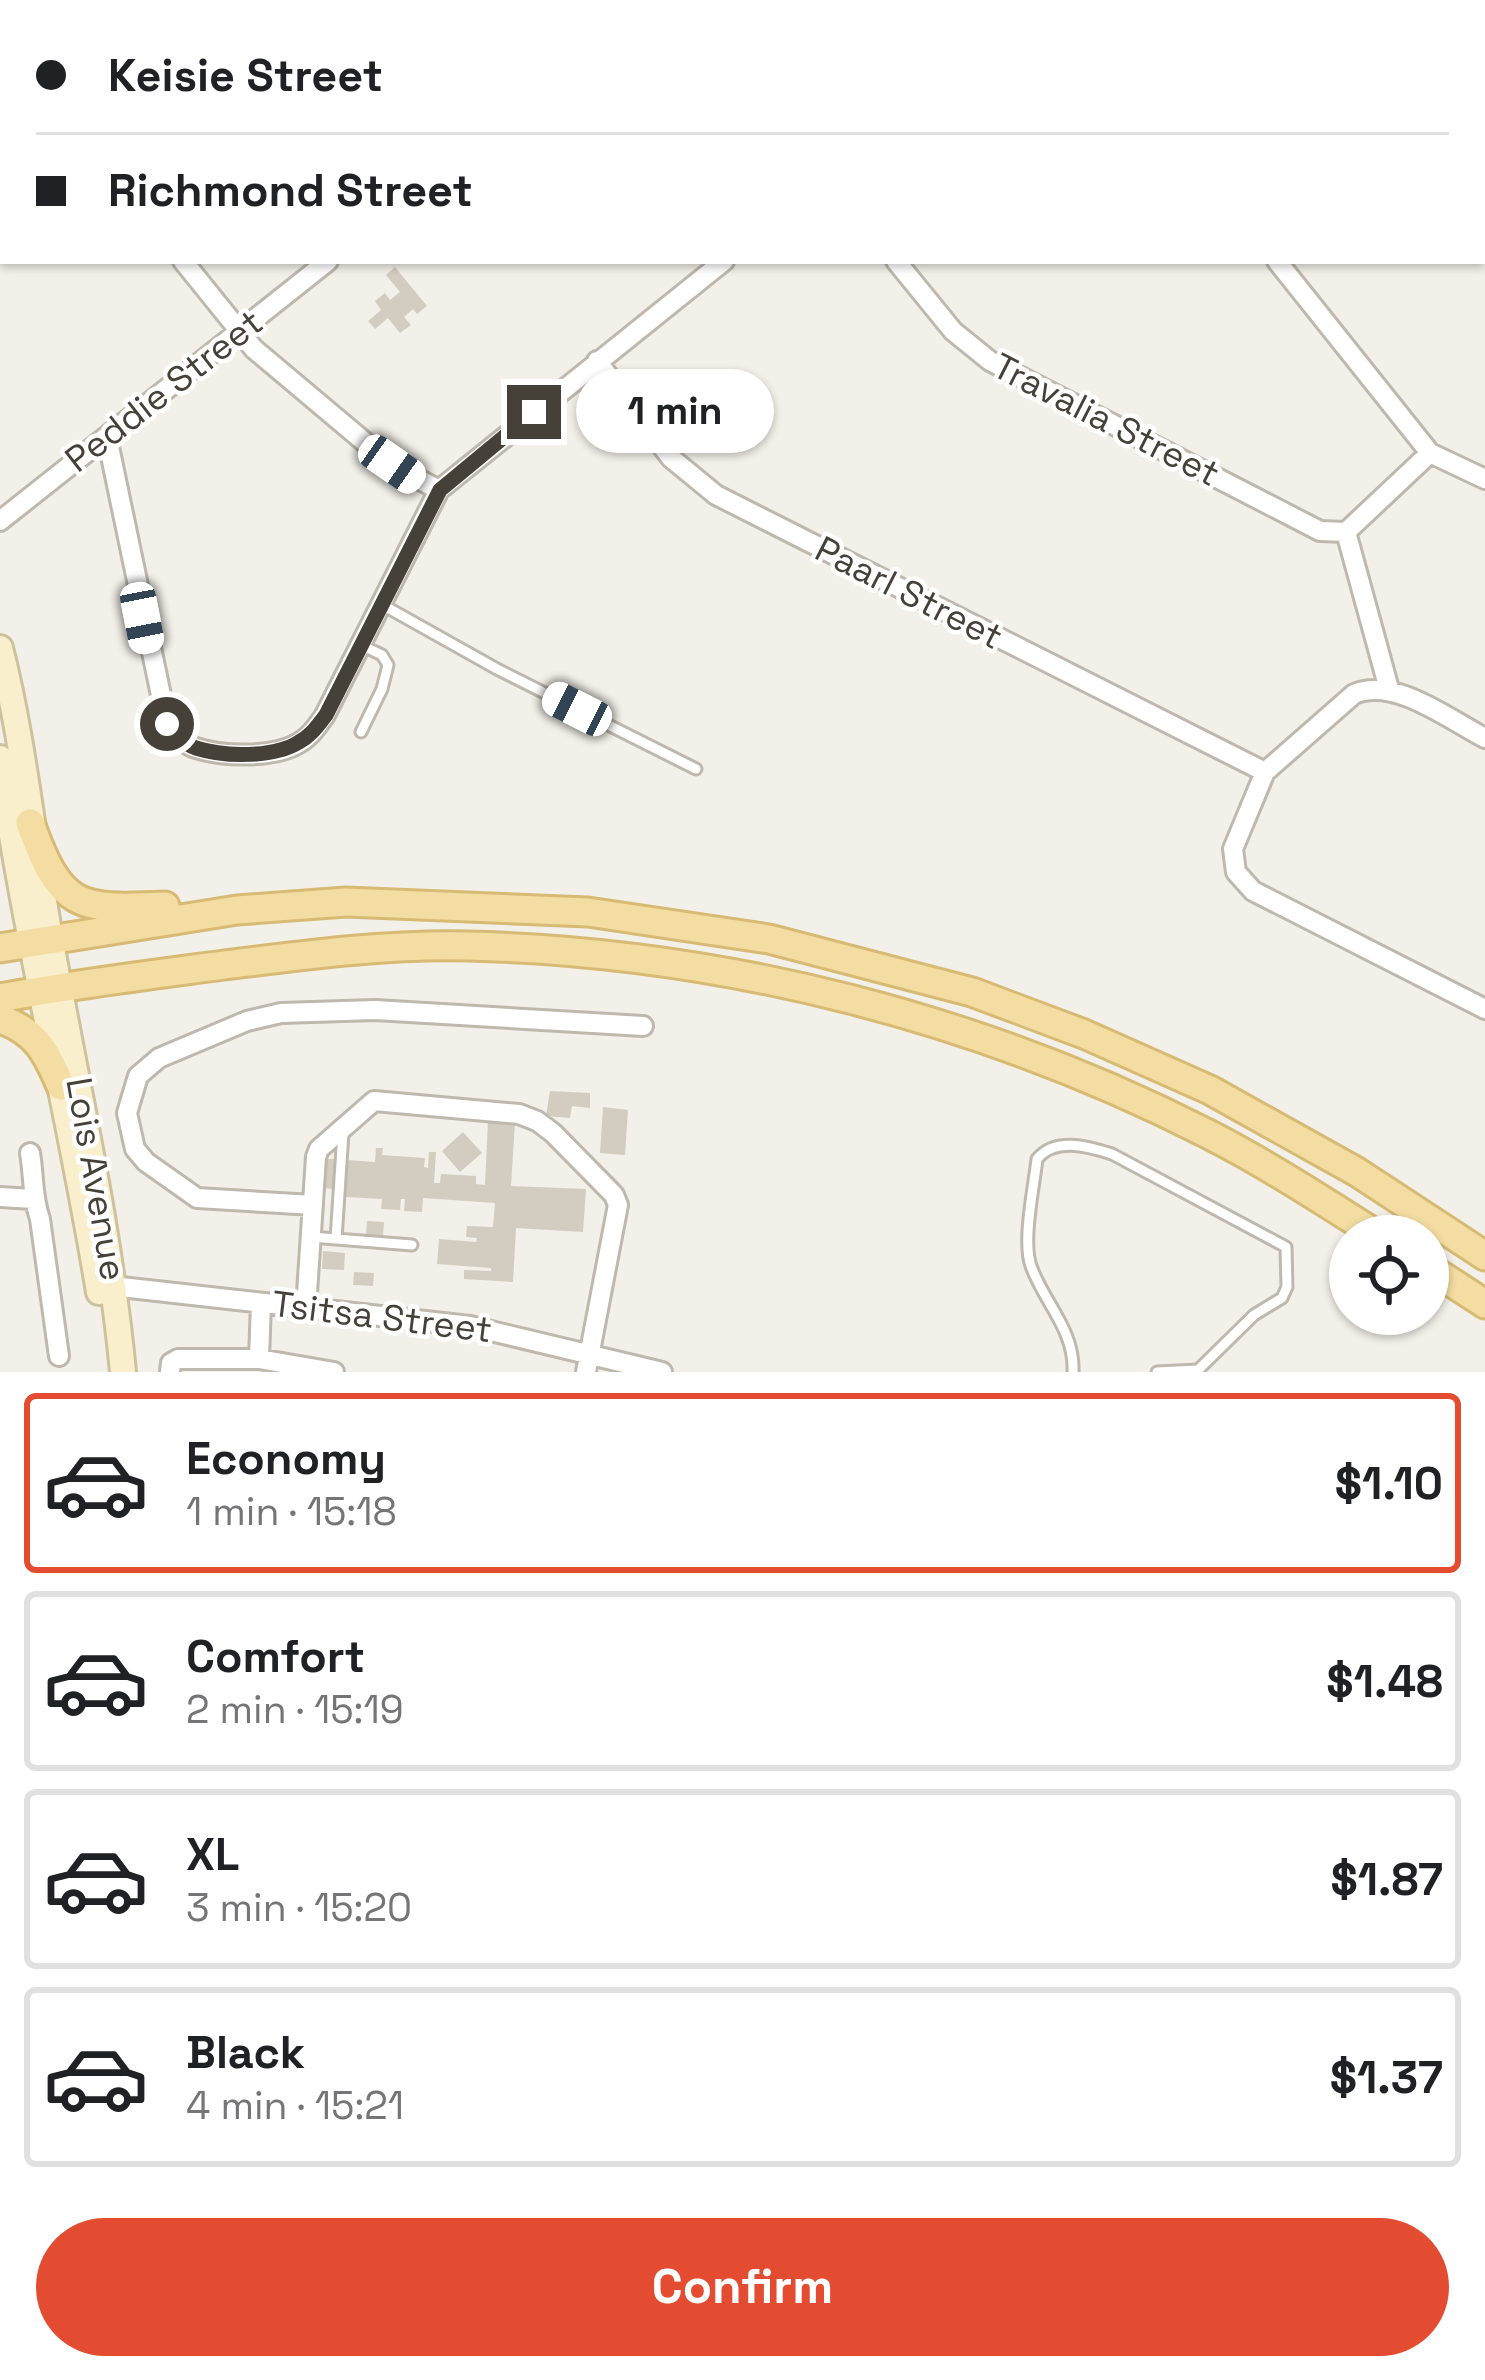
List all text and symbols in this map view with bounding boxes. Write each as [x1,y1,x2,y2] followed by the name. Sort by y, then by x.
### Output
[108,47,383,104] text: Keisie Street
[108,162,473,219] text: Richmond Street
[56,300,272,482] street label: Peddie Street
[985,343,1227,497] street label: Travalia Street
[576,370,774,454] callout: 1 min
[507,385,561,439] route end
[627,386,723,435] text: 1 min
[352,429,432,499] car
[808,526,1010,660] street label: Paarl Street
[117,579,167,657] car
[537,677,617,741] car
[140,697,194,751] route start
[56,1074,136,1284] street label: Lois Avenue
[1329,1215,1449,1335] map controls
[1329,1215,1449,1335] button: locate
[269,1281,495,1353] street label: Tsitsa Street
[42,1429,150,1537] icon: car
[186,1430,386,1487] text: Economy
[1335,1455,1443,1512] text: $1.10
[186,1487,397,1536] text: 1 min · 15:18
[42,1627,150,1735] icon: car
[186,1628,365,1685] text: Comfort
[1326,1653,1443,1710] text: $1.48
[186,1685,404,1734] text: 2 min · 15:19
[42,1825,150,1933] icon: car
[186,1826,239,1883] text: XL
[1330,1851,1443,1908] text: $1.87
[186,1883,412,1932] text: 3 min · 15:20
[42,2023,150,2131] icon: car
[186,2024,305,2081] text: Black
[1330,2049,1443,2106] text: $1.37
[186,2081,404,2130] text: 4 min · 15:21
[36,2218,1449,2356] button: Confirm

